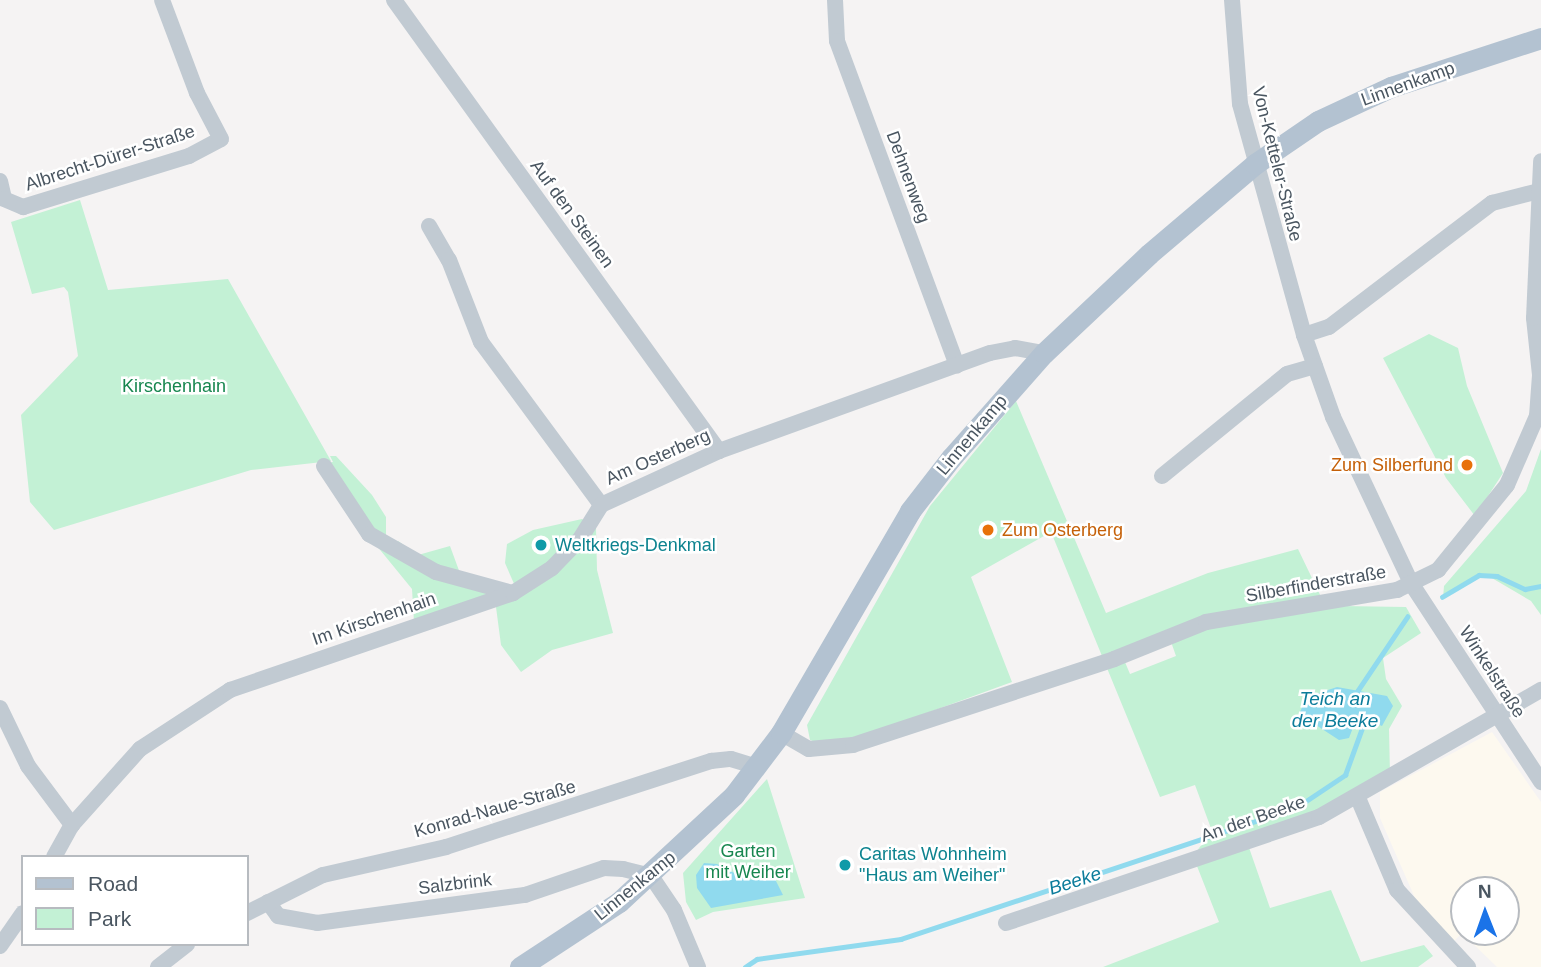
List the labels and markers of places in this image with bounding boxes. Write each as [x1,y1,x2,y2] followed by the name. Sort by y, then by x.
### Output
[1331,454,1453,476] place label: Zum Silberfund
[1459,457,1475,473] marker: Zum Silberfund
[1002,519,1123,541] place label: Zum Osterberg
[980,522,996,538] marker: Zum Osterberg
[555,534,716,556] place label: Weltkriegs-Denkmal
[533,537,549,553] marker: Weltkriegs-Denkmal
[859,844,1007,886] place label: Caritas Wohnheim "Haus am Weiher"
[837,857,853,873] marker: Caritas Wohnheim "Haus am Weiher"

